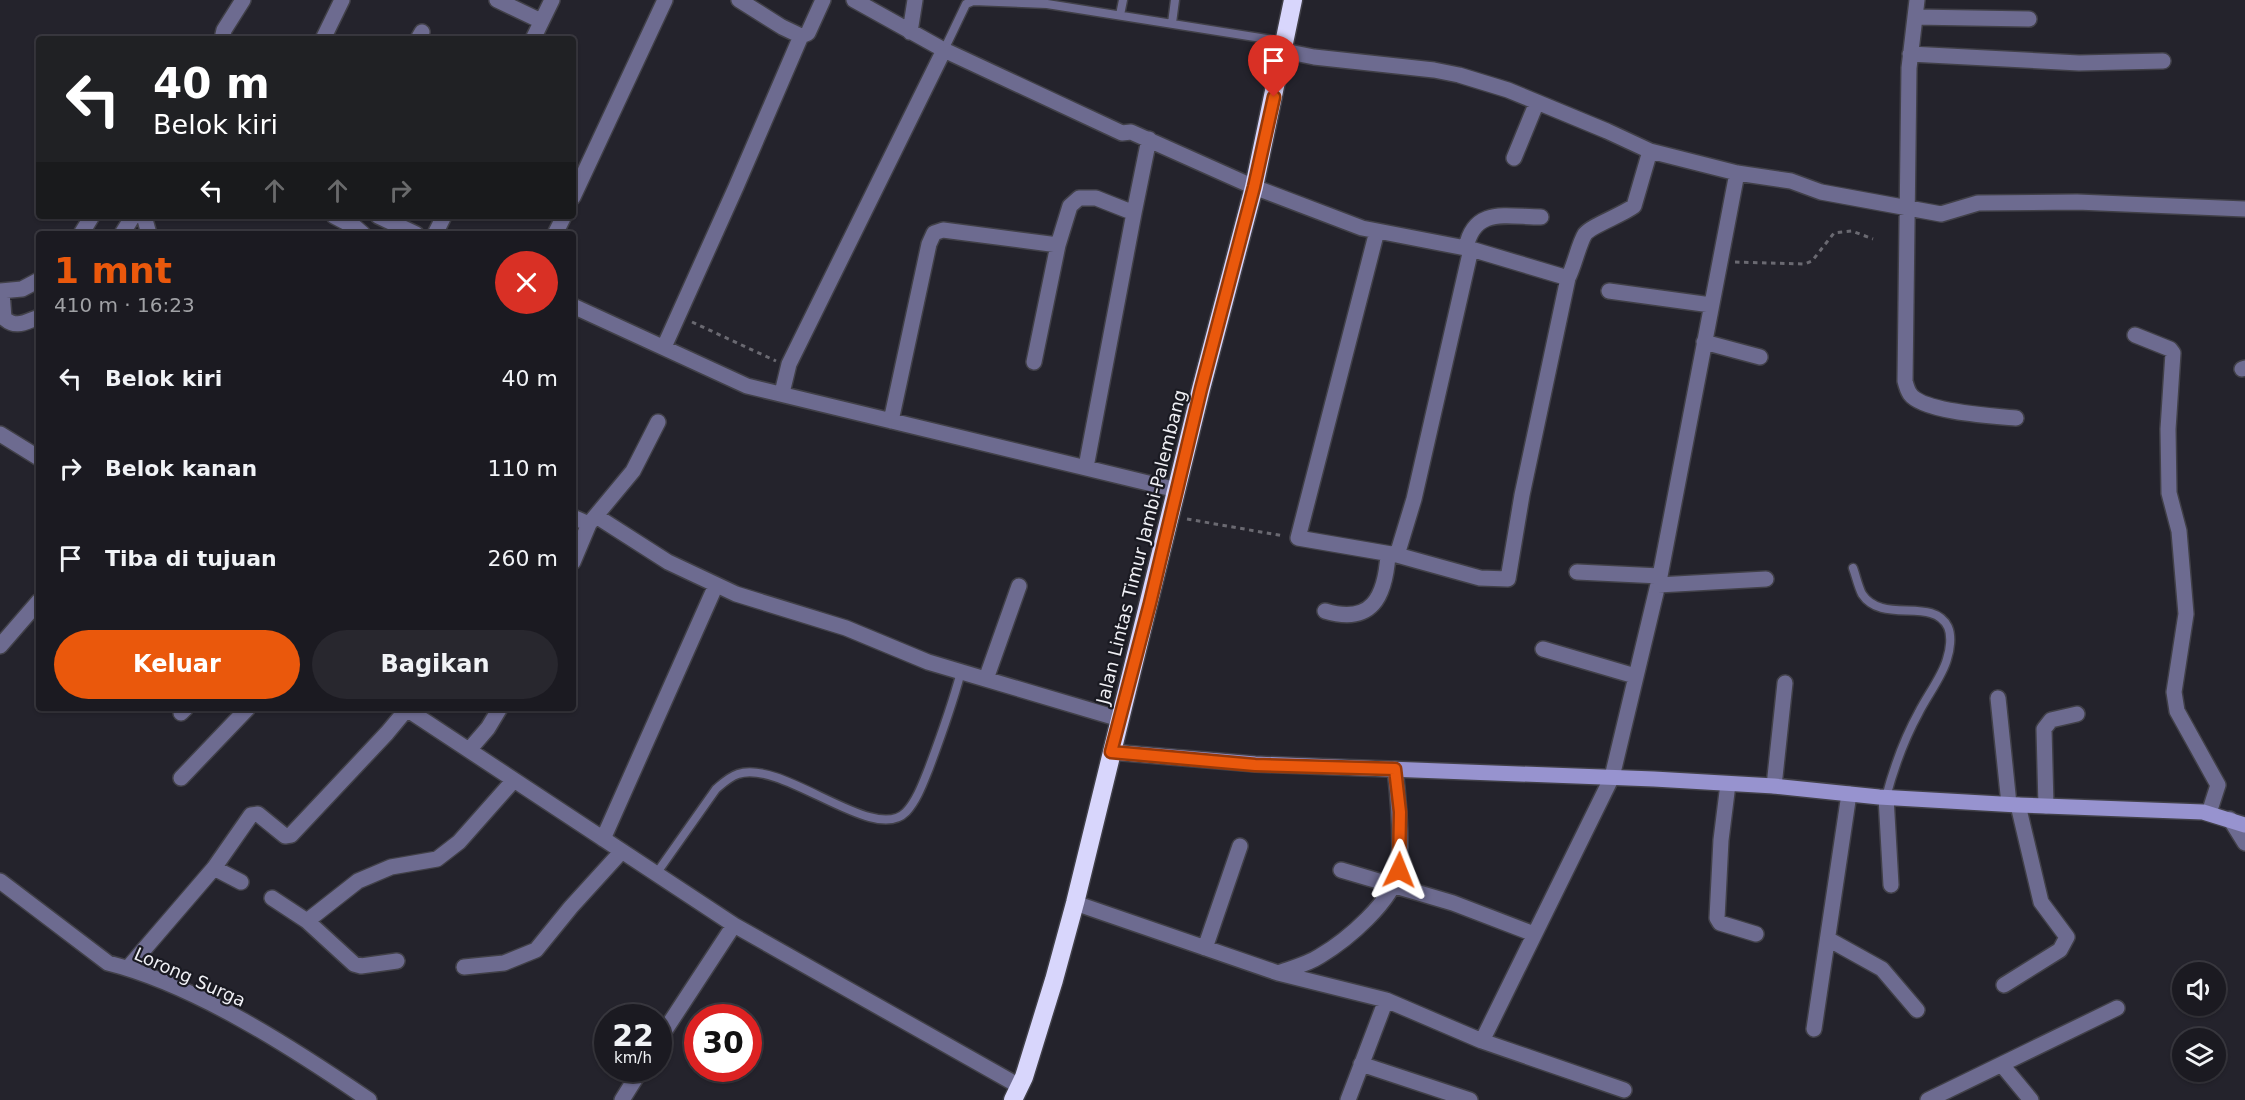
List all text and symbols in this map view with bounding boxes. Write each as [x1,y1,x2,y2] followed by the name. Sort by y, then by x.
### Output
[1248,35,1299,97] pin
[1257,44,1290,77] icon: arrive
[153,59,270,108] text: 40 m
[54,60,132,138] icon: left
[153,109,278,140] text: Belok kiri
[195,174,228,207] icon: left
[258,174,291,207] icon: ahead
[321,174,354,207] icon: ahead
[384,174,417,207] icon: right
[54,250,172,291] text: 1 mnt
[495,251,558,314] button: close
[54,293,195,317] text: 410 m · 16:23
[54,362,87,395] icon: left
[105,366,222,391] text: Belok kiri
[502,366,558,391] text: 40 m
[1091,388,1190,707] street label: Jalan Lintas Timur Jambi-Palembang
[54,452,87,485] icon: right
[105,456,257,481] text: Belok kanan
[488,456,558,481] text: 110 m
[54,542,87,575] icon: arrive
[105,546,277,571] text: Tiba di tujuan
[488,546,558,571] text: 260 m
[54,630,300,699] button: Keluar
[312,630,558,699] button: Bagikan
[1367,838,1431,902] position arrow
[131,943,249,1011] street label: Lorong Surga
[2172,962,2226,1082] map controls
[2172,962,2226,1016] button: sound
[684,1004,762,1082] speed limit sign: 30
[612,1018,654,1053] text: 22
[2172,1028,2226,1082] button: layers
[614,1049,652,1067] text: km/h

